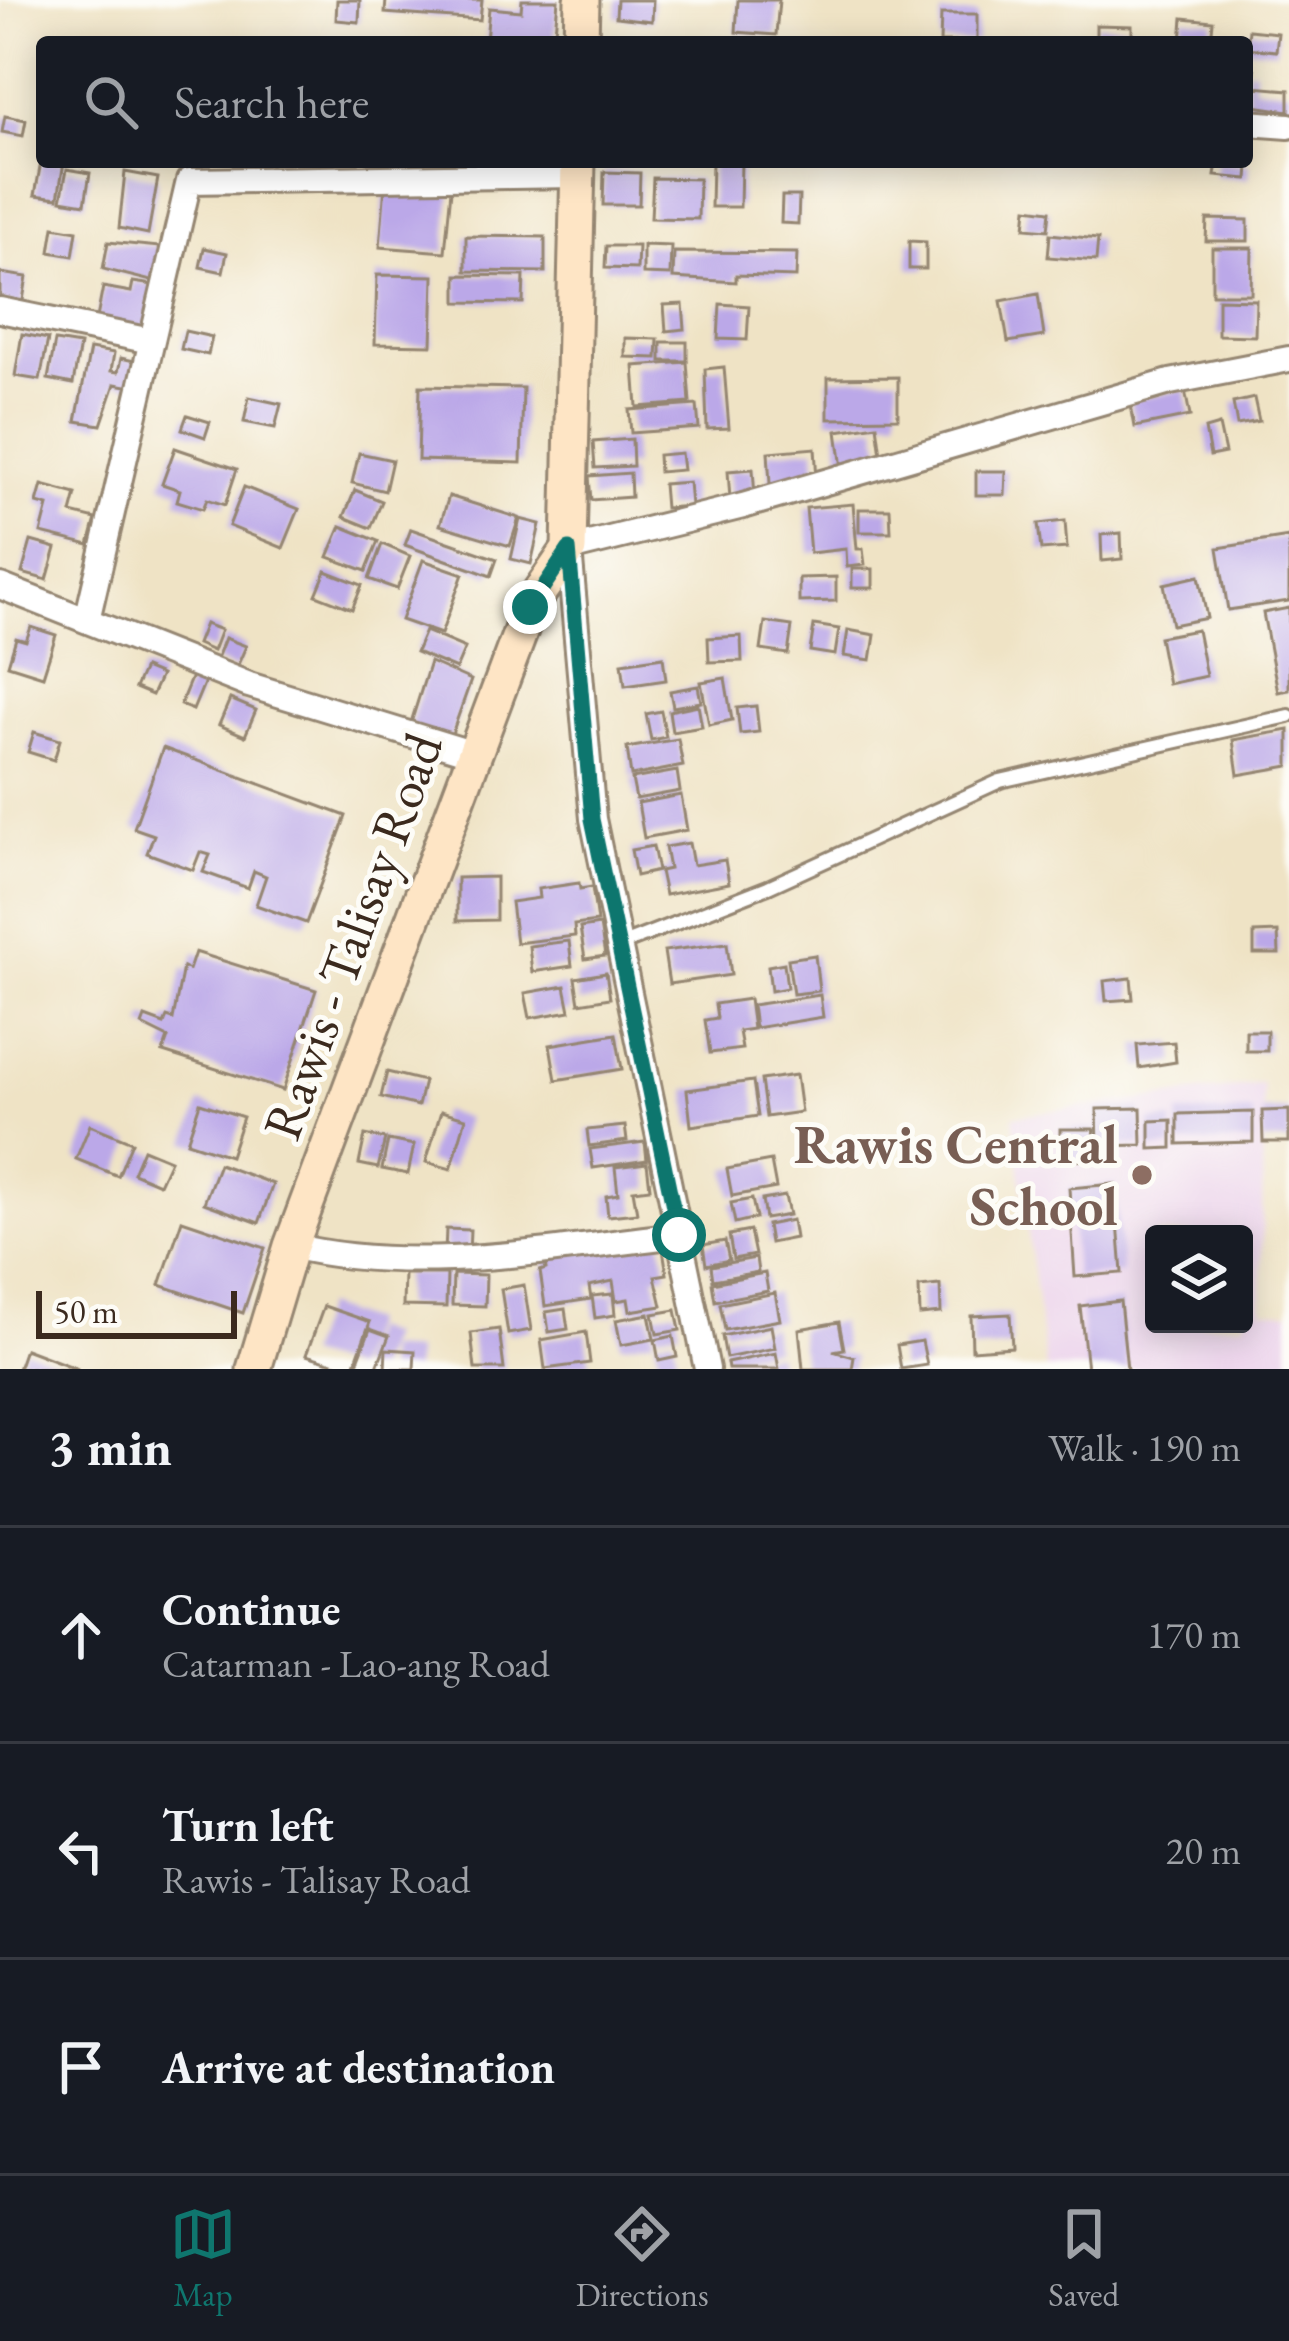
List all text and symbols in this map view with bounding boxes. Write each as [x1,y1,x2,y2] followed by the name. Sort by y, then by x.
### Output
[36,36,1253,168] search box
[78,69,144,135] icon: search
[174,73,369,131] text: Search here
[503,580,557,634] route end
[246,723,458,1149] street label: Rawis - Talisay Road
[794,1109,1118,1241] place label: Rawis Central School
[1129,1162,1155,1188] marker: Rawis Central School
[652,1208,706,1262] route start
[1145,1225,1253,1333] map controls
[1145,1225,1253,1333] button: layers
[36,1285,237,1338] scale bar
[54,1290,118,1333] text: 50 m
[48,1414,172,1480] text: 3 min
[1048,1422,1241,1473] text: Walk · 190 m
[162,1580,340,1638] text: Continue
[48,1602,114,1668] icon: ahead
[1147,1609,1241,1660] text: 170 m
[162,1638,550,1689] text: Catarman - Lao-ang Road
[162,1796,334,1854] text: Turn left
[48,1818,114,1884] icon: left
[1165,1825,1241,1876] text: 20 m
[162,1854,471,1905] text: Rawis - Talisay Road
[48,2034,114,2100] icon: arrive
[162,2038,555,2096] text: Arrive at destination
[170,2201,236,2316] tab: Map
[576,2201,709,2316] tab: Directions
[1048,2201,1119,2316] tab: Saved

